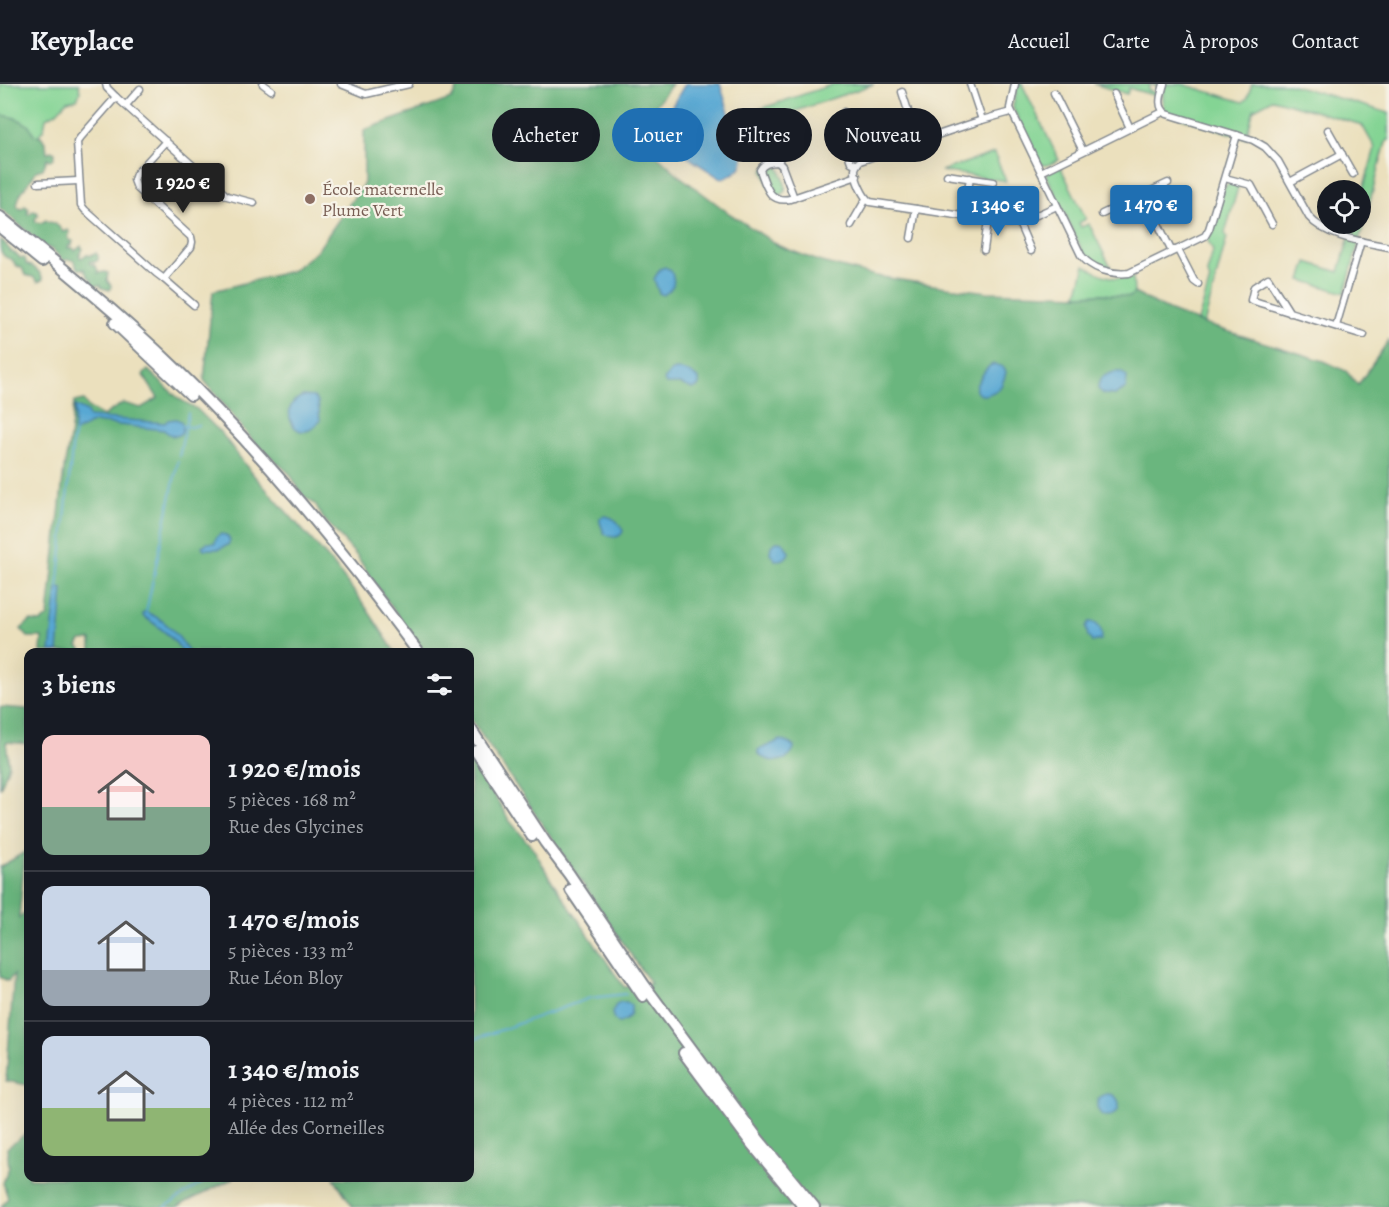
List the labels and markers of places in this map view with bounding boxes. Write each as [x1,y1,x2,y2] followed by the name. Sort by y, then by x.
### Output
[128,163,238,214] pin: 1 920 €
[322,177,444,222] place label: École maternelle Plume Vert
[1096,185,1206,236] pin: 1 470 €
[943,186,1053,237] pin: 1 340 €
[303,192,317,206] marker: École maternelle Plume Vert

